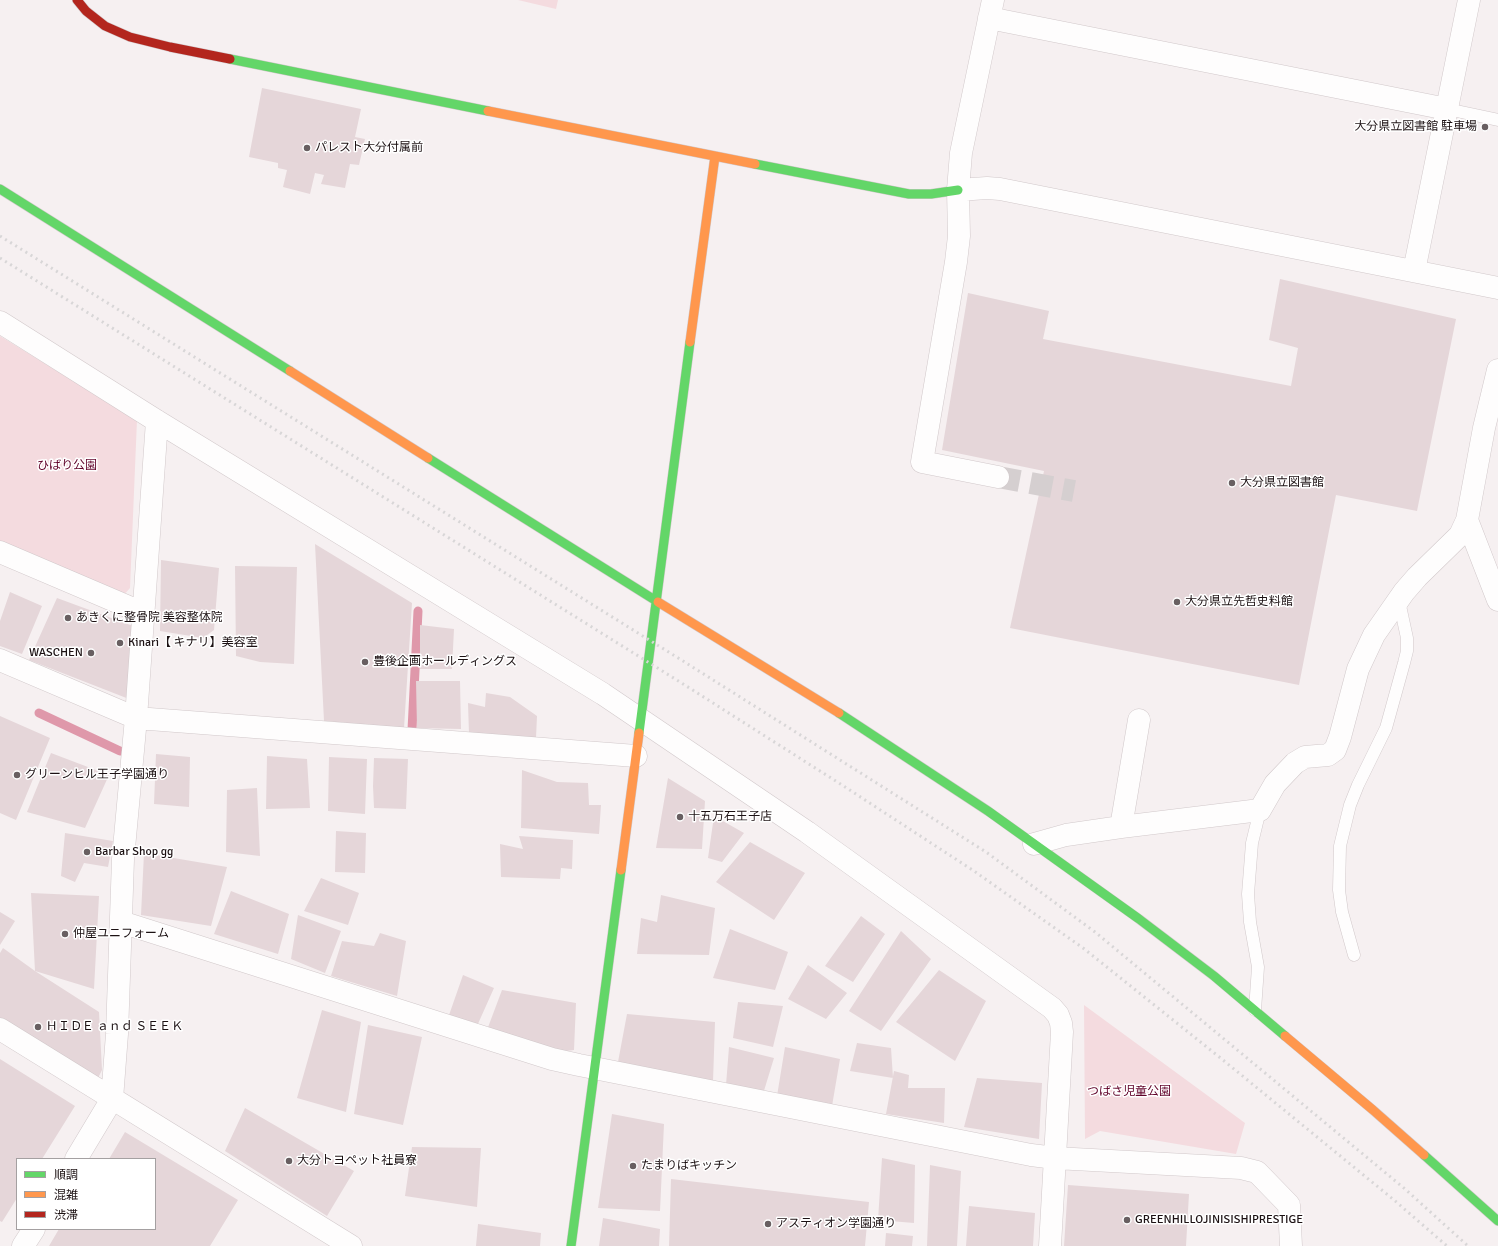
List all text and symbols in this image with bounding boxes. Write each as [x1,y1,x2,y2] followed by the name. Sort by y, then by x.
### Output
[1354,120,1477,134] place label: 大分県立図書館 駐車場
[1480,122,1490,132] marker: 大分県立図書館 駐車場
[315,141,423,155] place label: パレスト大分付属前
[302,143,312,153] marker: パレスト大分付属前
[37,459,97,473] park label: ひばり公園
[1240,476,1324,490] place label: 大分県立図書館
[1227,478,1237,488] marker: 大分県立図書館
[1185,595,1293,609] place label: 大分県立先哲史料館
[1172,597,1182,607] marker: 大分県立先哲史料館
[76,611,223,625] place label: あきくに整骨院 美容整体院
[63,613,73,623] marker: あきくに整骨院 美容整体院
[128,636,258,650] place label: Kinari【 キナリ】美容室
[115,638,125,648] marker: Kinari【 キナリ】美容室
[29,646,83,660] place label: WASCHEN
[86,648,96,658] marker: WASCHEN
[373,655,517,669] place label: 豊後企画ホールディングス
[360,657,370,667] marker: 豊後企画ホールディングス
[25,768,169,782] place label: グリーンヒル王子学園通り
[12,770,22,780] marker: グリーンヒル王子学園通り
[688,810,772,824] place label: 十五万石王子店
[675,812,685,822] marker: 十五万石王子店
[95,845,173,859] place label: Barbar Shop gg
[82,847,92,857] marker: Barbar Shop gg
[73,927,169,941] place label: 仲屋ユニフォーム
[60,929,70,939] marker: 仲屋ユニフォーム
[46,1020,183,1034] place label: ＨＩＤＥ ａｎｄ ＳＥＥＫ
[33,1022,43,1032] marker: ＨＩＤＥ ａｎｄ ＳＥＥＫ
[1087,1085,1171,1099] park label: つばさ児童公園
[297,1154,417,1168] place label: 大分トヨペット社員寮
[284,1156,294,1166] marker: 大分トヨペット社員寮
[16,1158,156,1230] legend
[641,1159,737,1173] place label: たまりばキッチン
[628,1161,638,1171] marker: たまりばキッチン
[54,1168,78,1183] text: 順調
[54,1188,78,1203] text: 混雑
[54,1208,78,1223] text: 渋滞
[1135,1213,1303,1227] place label: GREENHILLOJINISISHIPRESTIGE
[1122,1215,1132,1225] marker: GREENHILLOJINISISHIPRESTIGE
[776,1217,896,1231] place label: アスティオン学園通り
[763,1219,773,1229] marker: アスティオン学園通り

